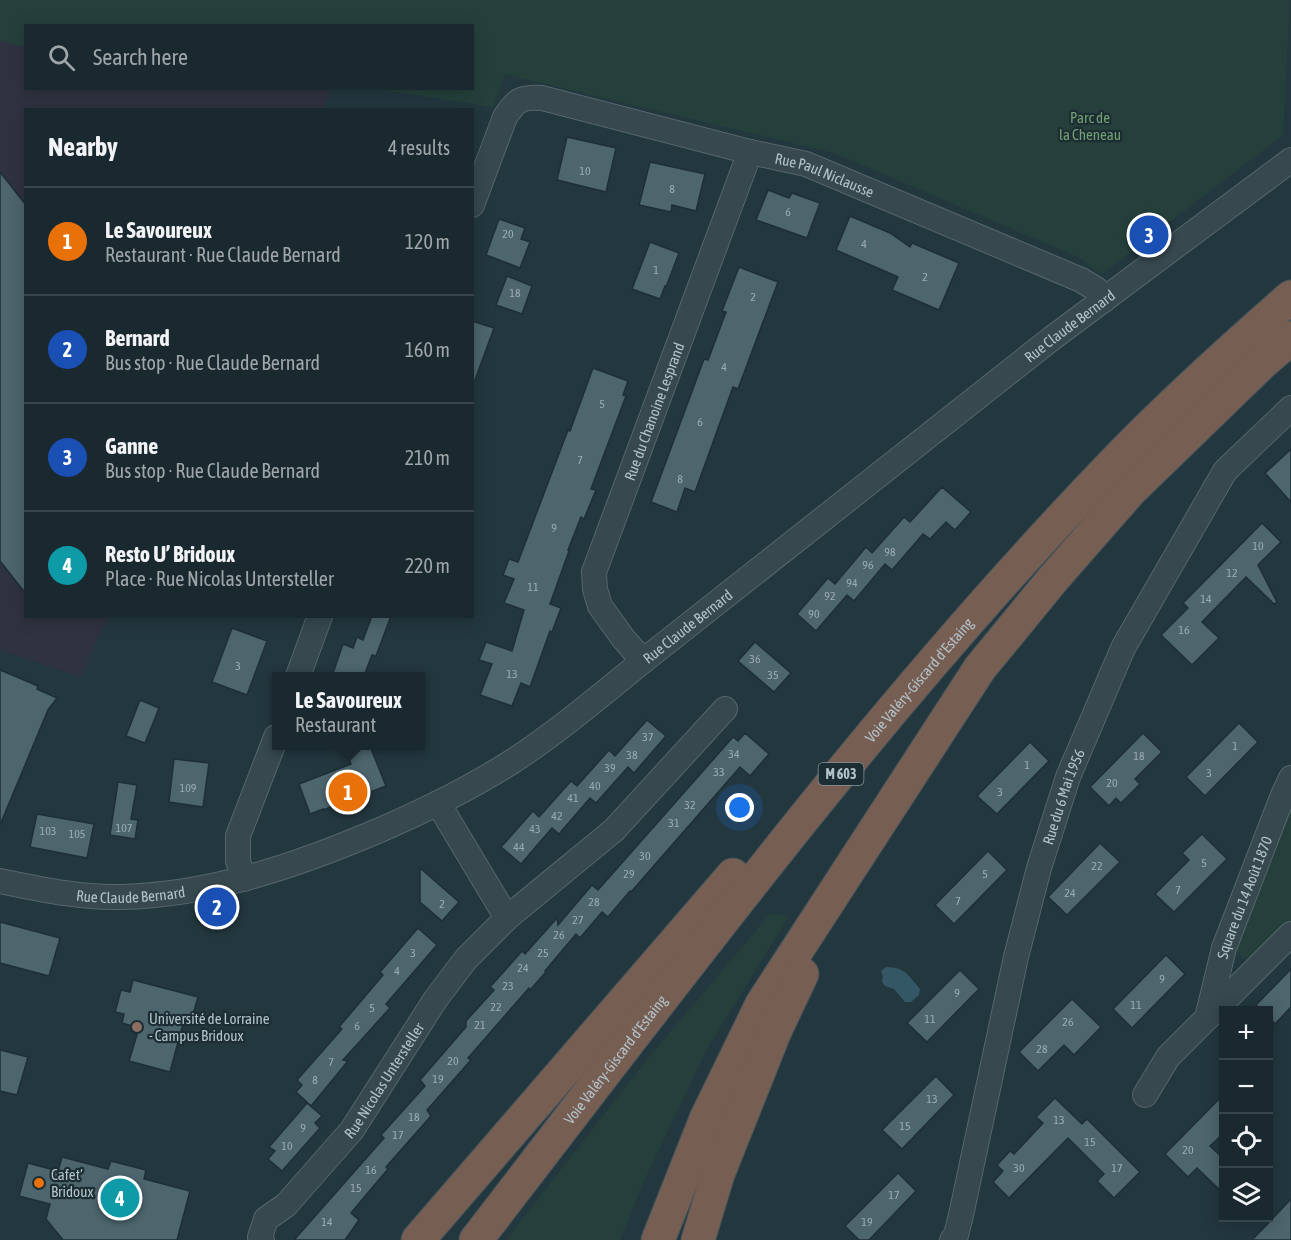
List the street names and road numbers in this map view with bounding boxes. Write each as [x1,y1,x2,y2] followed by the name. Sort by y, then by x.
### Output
[774,149,877,200] street label: Rue Paul Niclausse
[1021,286,1118,365] street label: Rue Claude Bernard
[620,340,687,483] street label: Rue du Chanoine Lesprand
[639,586,735,666] street label: Rue Claude Bernard
[861,614,977,745] street label: Voie Valéry-Giscard d'Estaing
[1039,746,1087,847] street label: Rue du 6 Mai 1956
[818,763,864,785] road number: M 603
[1213,834,1275,960] street label: Square du 14 Août 1870
[75,883,186,906] street label: Rue Claude Bernard
[560,991,670,1127] street label: Voie Valéry-Giscard d'Estaing
[340,1019,427,1141] street label: Rue Nicolas Untersteller

